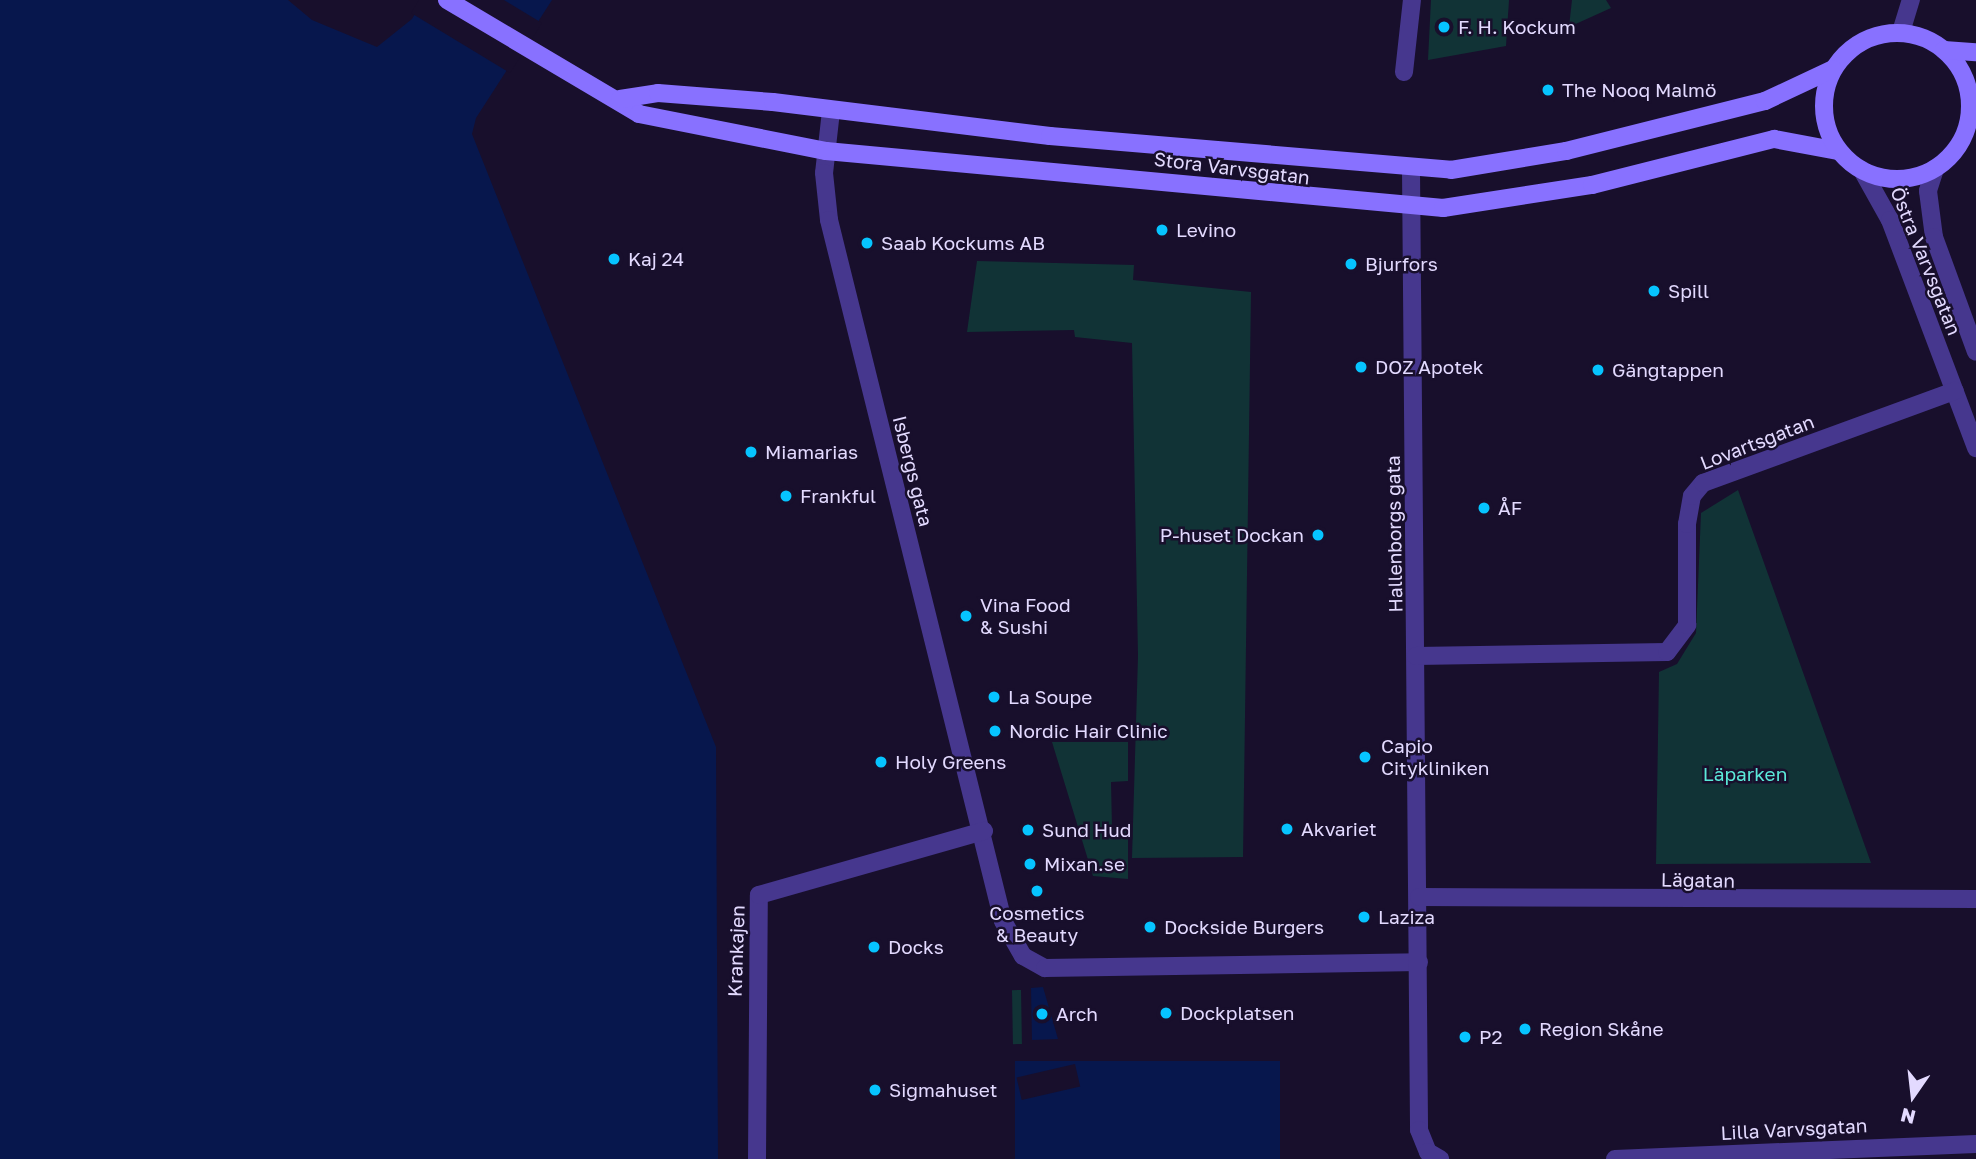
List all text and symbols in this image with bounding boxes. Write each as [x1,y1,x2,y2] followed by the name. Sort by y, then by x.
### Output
[1458,16,1576,38] place label: F. H. Kockum
[1436,19,1452,35] marker: F. H. Kockum
[1562,79,1716,101] place label: The Nooq Malmö
[1540,82,1556,98] marker: The Nooq Malmö
[1153,147,1311,189] street label: Stora Varvsgatan
[1886,184,1966,338] street label: Östra Varvsgatan
[1176,219,1236,241] place label: Levino
[1154,222,1170,238] marker: Levino
[881,232,1045,254] place label: Saab Kockums AB
[859,235,875,251] marker: Saab Kockums AB
[628,248,684,270] place label: Kaj 24
[606,251,622,267] marker: Kaj 24
[1365,253,1438,275] place label: Bjurfors
[1343,256,1359,272] marker: Bjurfors
[1668,280,1709,302] place label: Spill
[1646,283,1662,299] marker: Spill
[1375,356,1483,378] place label: DOZ Apotek
[1353,359,1369,375] marker: DOZ Apotek
[1612,359,1724,381] place label: Gängtappen
[1590,362,1606,378] marker: Gängtappen
[1697,410,1817,474] street label: Lovartsgatan
[888,413,938,529] street label: Isbergs gata
[765,441,858,463] place label: Miamarias
[743,444,759,460] marker: Miamarias
[1381,455,1407,613] street label: Hallenborgs gata
[800,485,876,507] place label: Frankful
[778,488,794,504] marker: Frankful
[1498,497,1522,519] place label: ÅF
[1476,500,1492,516] marker: ÅF
[1160,524,1304,546] place label: P-huset Dockan
[1310,527,1326,543] marker: P-huset Dockan
[980,594,1071,638] place label: Vina Food & Sushi
[958,608,974,624] marker: Vina Food & Sushi
[1008,686,1092,708] place label: La Soupe
[986,689,1002,705] marker: La Soupe
[1009,720,1168,742] place label: Nordic Hair Clinic
[987,723,1003,739] marker: Nordic Hair Clinic
[1381,735,1489,779] place label: Capio Citykliniken
[1355,747,1375,767] marker: Capio Citykliniken
[895,751,1006,773] place label: Holy Greens
[873,754,889,770] marker: Holy Greens
[1703,763,1787,785] park label: Läparken
[1301,818,1377,840] place label: Akvariet
[1042,819,1131,841] place label: Sund Hud
[1279,821,1295,837] marker: Akvariet
[1020,822,1036,838] marker: Sund Hud
[1044,853,1125,875] place label: Mixan.se
[1022,856,1038,872] marker: Mixan.se
[1661,868,1735,892] street label: Lägatan
[1029,883,1045,899] marker: Cosmetics & Beauty
[989,902,1085,946] place label: Cosmetics & Beauty
[723,905,749,997] street label: Krankajen
[1378,906,1435,928] place label: Laziza
[1356,909,1372,925] marker: Laziza
[1164,916,1324,938] place label: Dockside Burgers
[1142,919,1158,935] marker: Dockside Burgers
[888,936,944,958] place label: Docks
[866,939,882,955] marker: Docks
[1180,1002,1294,1024] place label: Dockplatsen
[1056,1003,1098,1025] place label: Arch
[1158,1005,1174,1021] marker: Dockplatsen
[1034,1006,1050,1022] marker: Arch
[1539,1018,1664,1040] place label: Region Skåne
[1517,1021,1533,1037] marker: Region Skåne
[1479,1026,1502,1048] place label: P2
[1457,1029,1473,1045] marker: P2
[1878,1061,1948,1131] north arrow
[889,1079,997,1101] place label: Sigmahuset
[867,1082,883,1098] marker: Sigmahuset
[1898,1104,1918,1130] text: N
[1720,1114,1868,1144] street label: Lilla Varvsgatan

